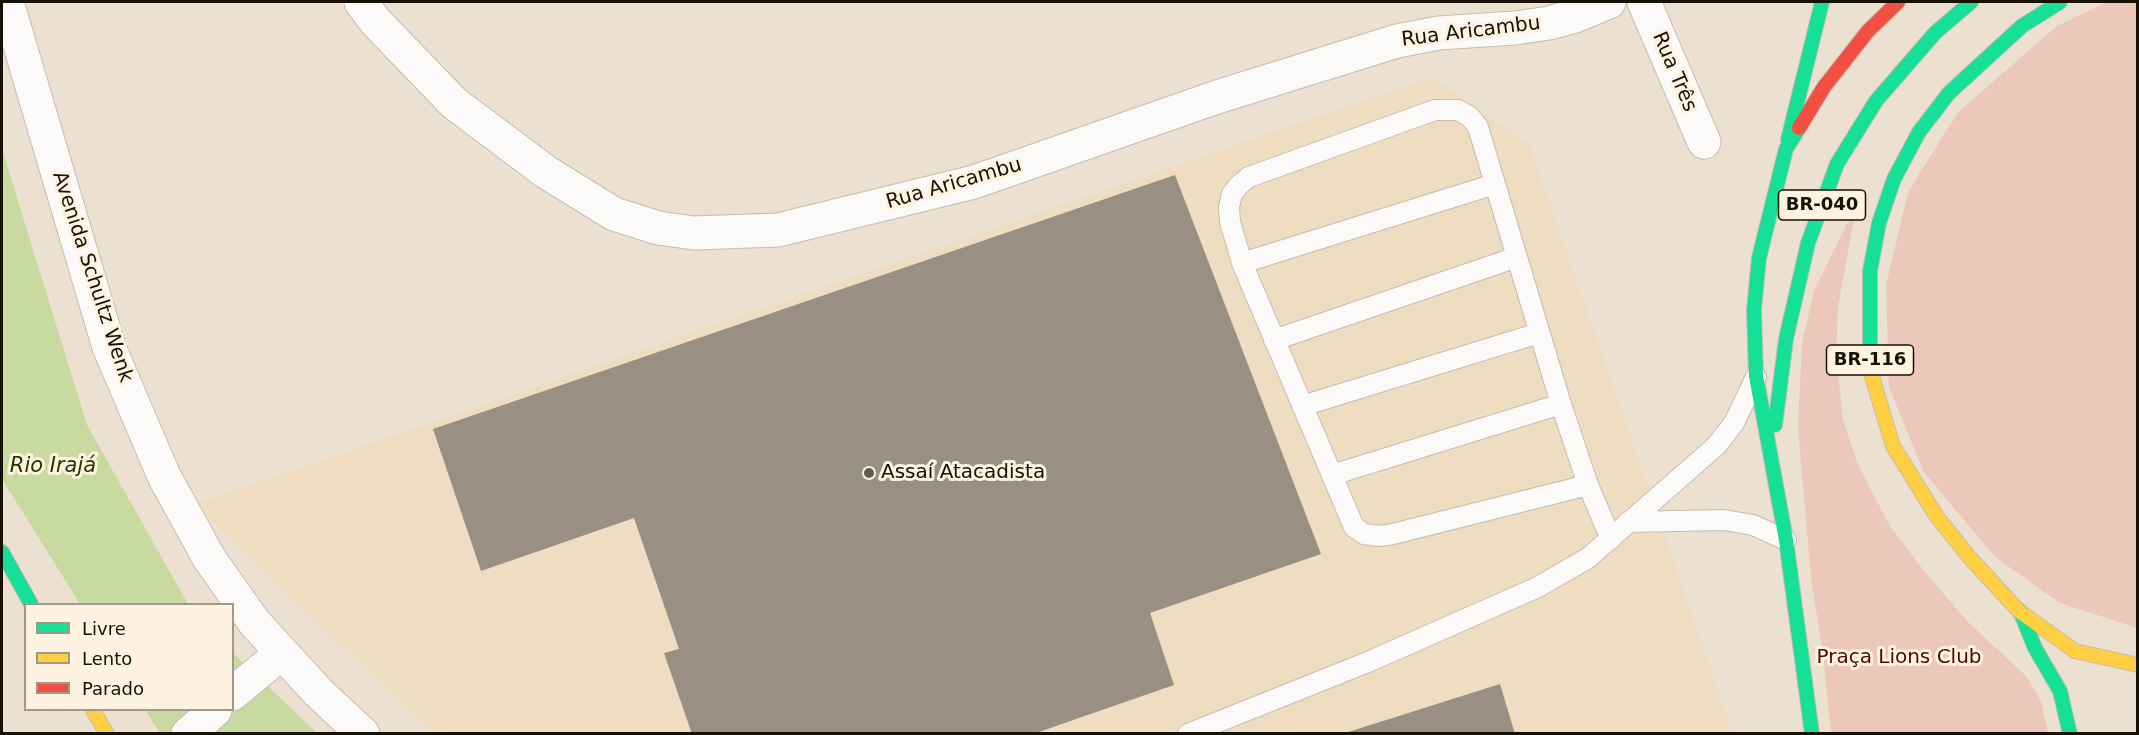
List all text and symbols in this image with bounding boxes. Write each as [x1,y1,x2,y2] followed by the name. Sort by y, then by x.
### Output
[1400,12,1542,52] street label: Rua Aricambu
[1647,29,1701,115] street label: Rua Três
[883,153,1025,215] street label: Rua Aricambu
[46,168,138,386] street label: Avenida Schultz Wenk
[1778,190,1866,220] road number: BR-040
[1826,345,1914,375] road number: BR-116
[10,454,96,480] water label: Rio Irajá
[881,461,1045,485] place label: Assaí Atacadista
[862,466,876,480] marker: Assaí Atacadista
[24,603,234,711] legend
[82,618,126,639] text: Livre
[1816,646,1982,670] park label: Praça Lions Club
[82,648,132,669] text: Lento
[82,678,144,699] text: Parado

